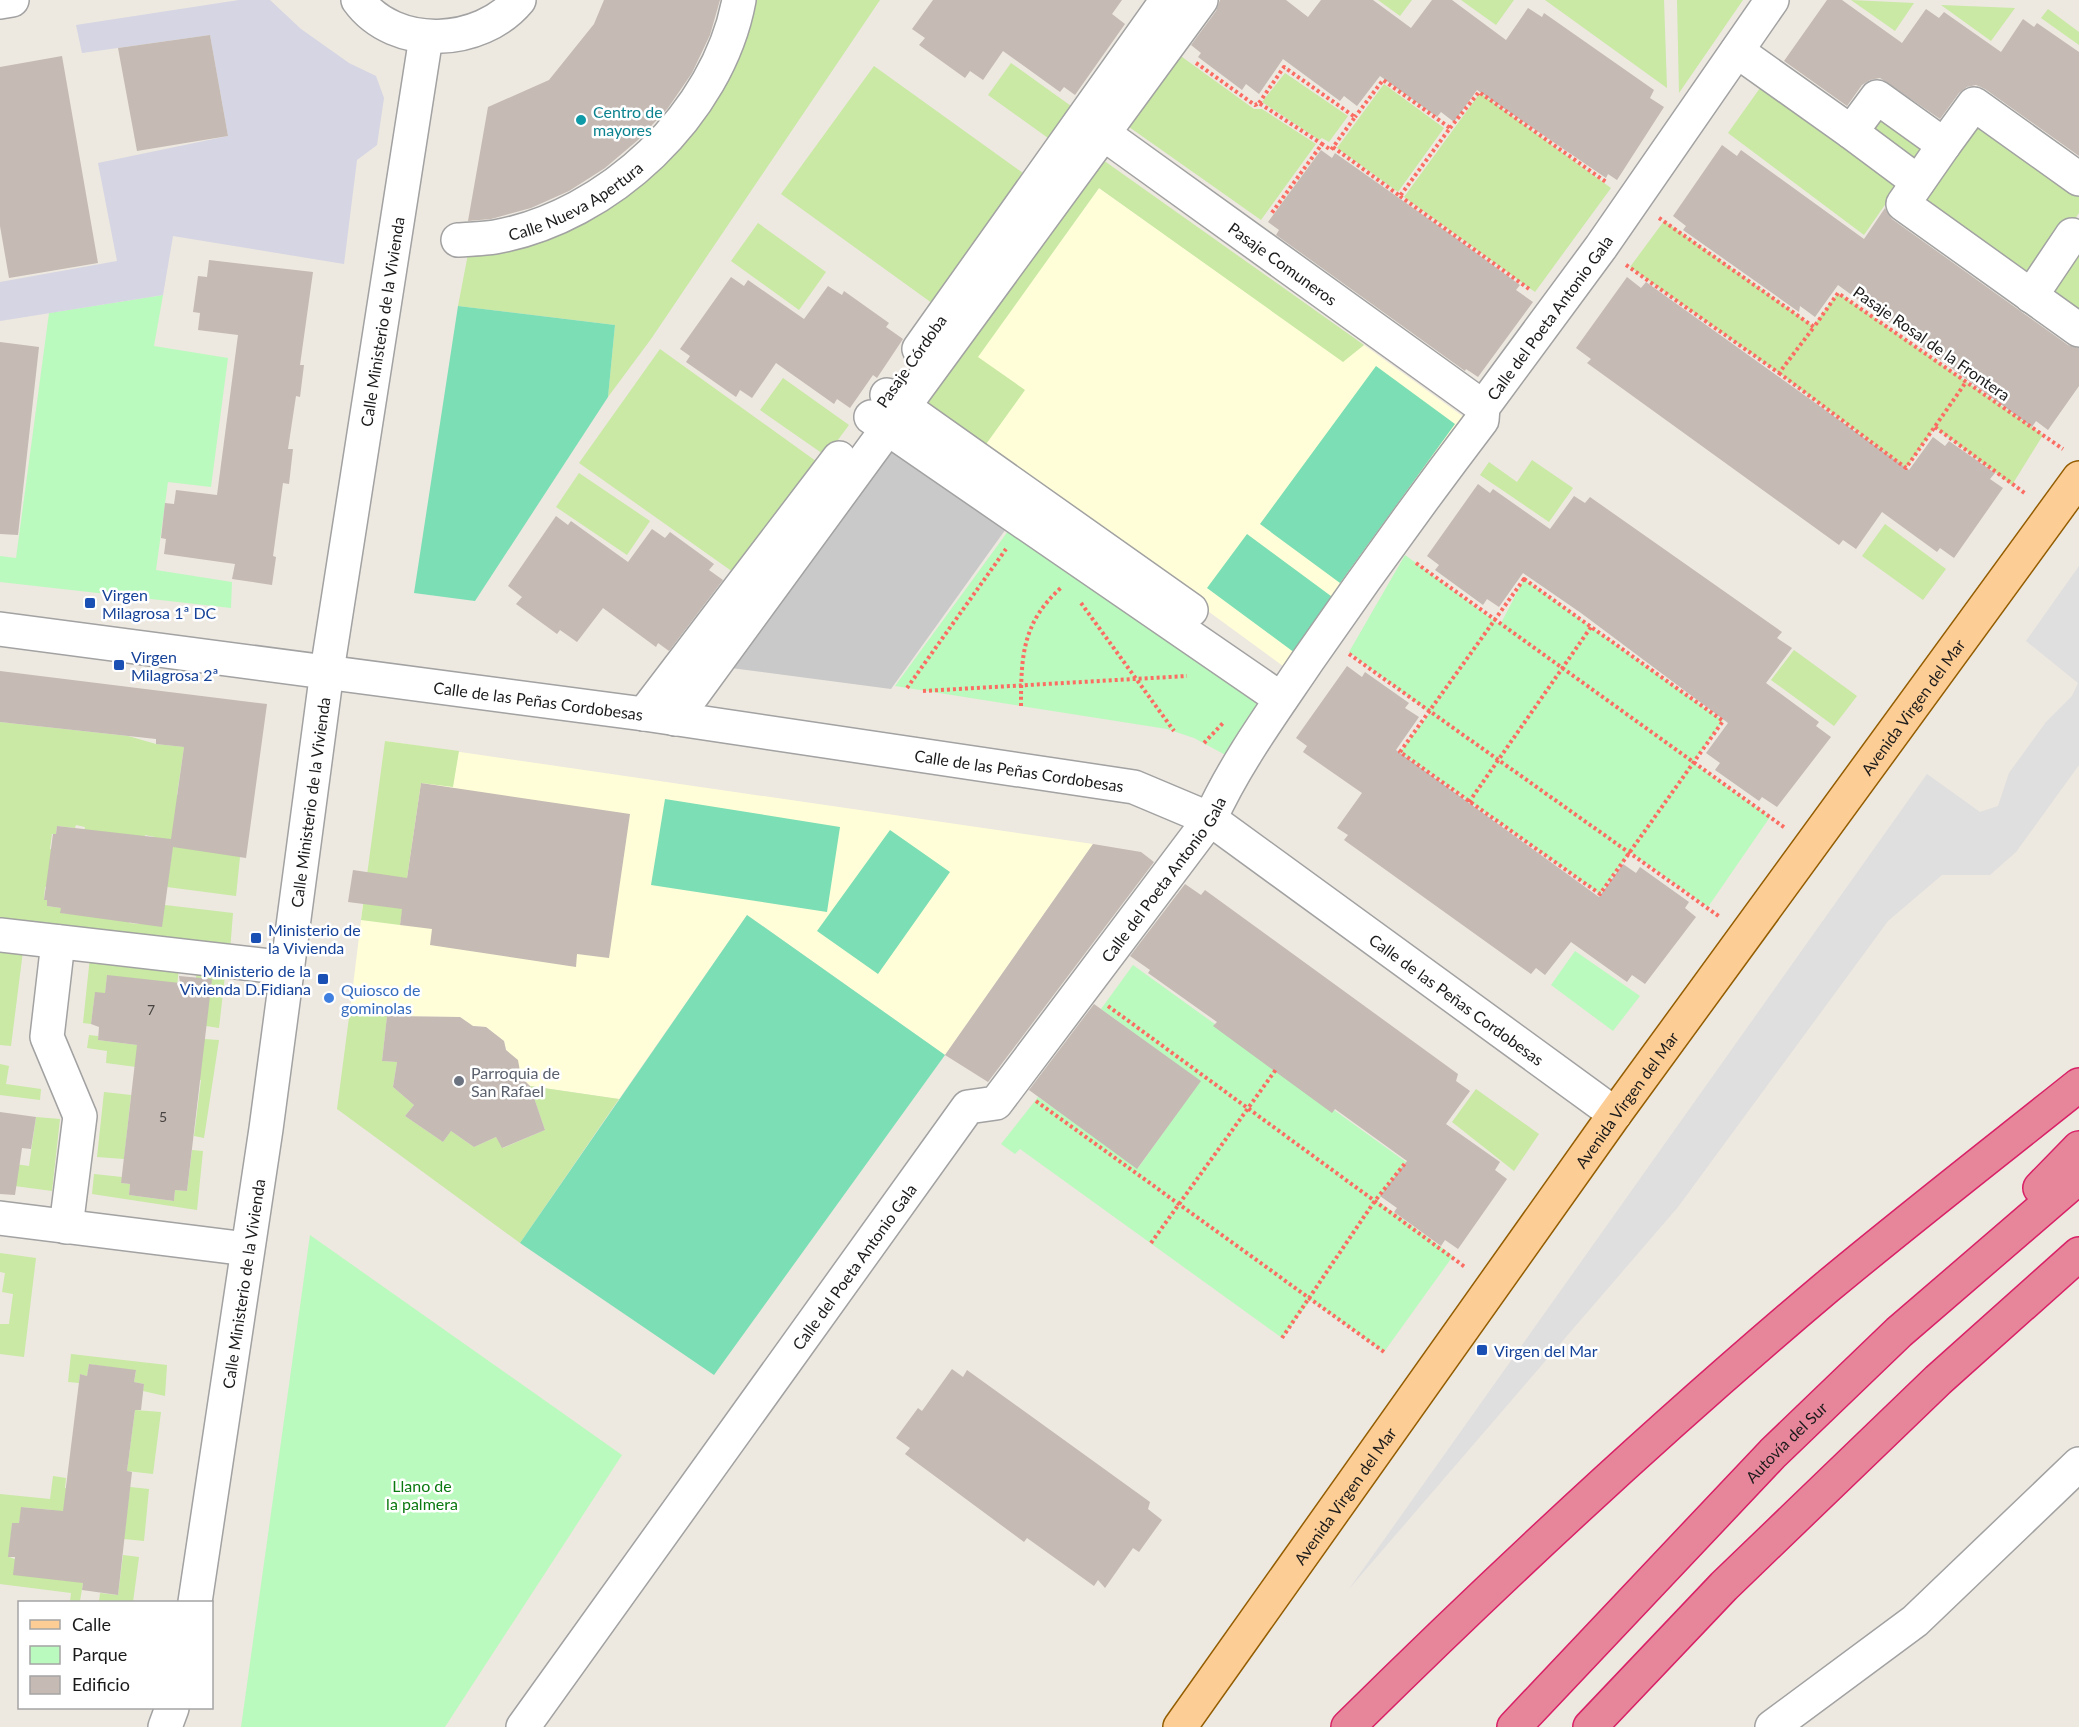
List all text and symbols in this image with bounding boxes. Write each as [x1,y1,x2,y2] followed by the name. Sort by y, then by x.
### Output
[593,102,663,139] place label: Centro de mayores
[574,113,588,127] marker: Centro de mayores
[506,157,646,243] street label: Calle Nueva Apertura
[356,215,407,428] street label: Calle Ministerio de la Vivienda
[1225,218,1341,309] street label: Pasaje Comuneros
[1482,231,1616,403] street label: Calle del Poeta Antonio Gala
[1850,282,2014,404] street label: Pasaje Rosal de la Frontera
[872,311,950,411] street label: Pasaje Córdoba
[102,585,217,622] place label: Virgen Milagrosa 1ª DC
[83,596,97,610] marker: Virgen Milagrosa 1ª DC
[1856,635,1968,778] street label: Avenida Virgen del Mar
[131,647,218,684] place label: Virgen Milagrosa 2ª
[112,658,126,672] marker: Virgen Milagrosa 2ª
[432,677,644,723] street label: Calle de las Peñas Cordobesas
[286,696,333,909] street label: Calle Ministerio de la Vivienda
[913,745,1125,795] street label: Calle de las Peñas Cordobesas
[1097,793,1229,965] street label: Calle del Poeta Antonio Gala
[268,920,361,957] place label: Ministerio de la Vivienda
[1366,929,1548,1069] street label: Calle de las Peñas Cordobesas
[249,931,263,945] marker: Ministerio de la Vivienda
[180,961,311,998] place label: Ministerio de la Vivienda D.Fidiana
[316,972,330,986] marker: Ministerio de la Vivienda D.Fidiana
[341,980,421,1017] place label: Quiosco de gominolas
[322,991,336,1005] marker: Quiosco de gominolas
[147,1001,155,1018] house number: 7
[1571,1027,1682,1171] street label: Avenida Virgen del Mar
[471,1063,560,1100] place label: Parroquia de San Rafael
[452,1074,466,1088] marker: Parroquia de San Rafael
[159,1108,167,1125] house number: 5
[218,1177,268,1390] street label: Calle Ministerio de la Vivienda
[788,1180,920,1353] street label: Calle del Poeta Antonio Gala
[1494,1341,1598,1360] place label: Virgen del Mar
[1475,1343,1489,1357] marker: Virgen del Mar
[1741,1397,1830,1486] street label: Autovía del Sur
[1289,1423,1400,1568] street label: Avenida Virgen del Mar
[386,1476,458,1513] park label: Llano de la palmera
[18,1601,213,1709] legend
[72,1613,111,1635] text: Calle
[72,1643,127,1665] text: Parque
[72,1673,130,1695] text: Edificio

